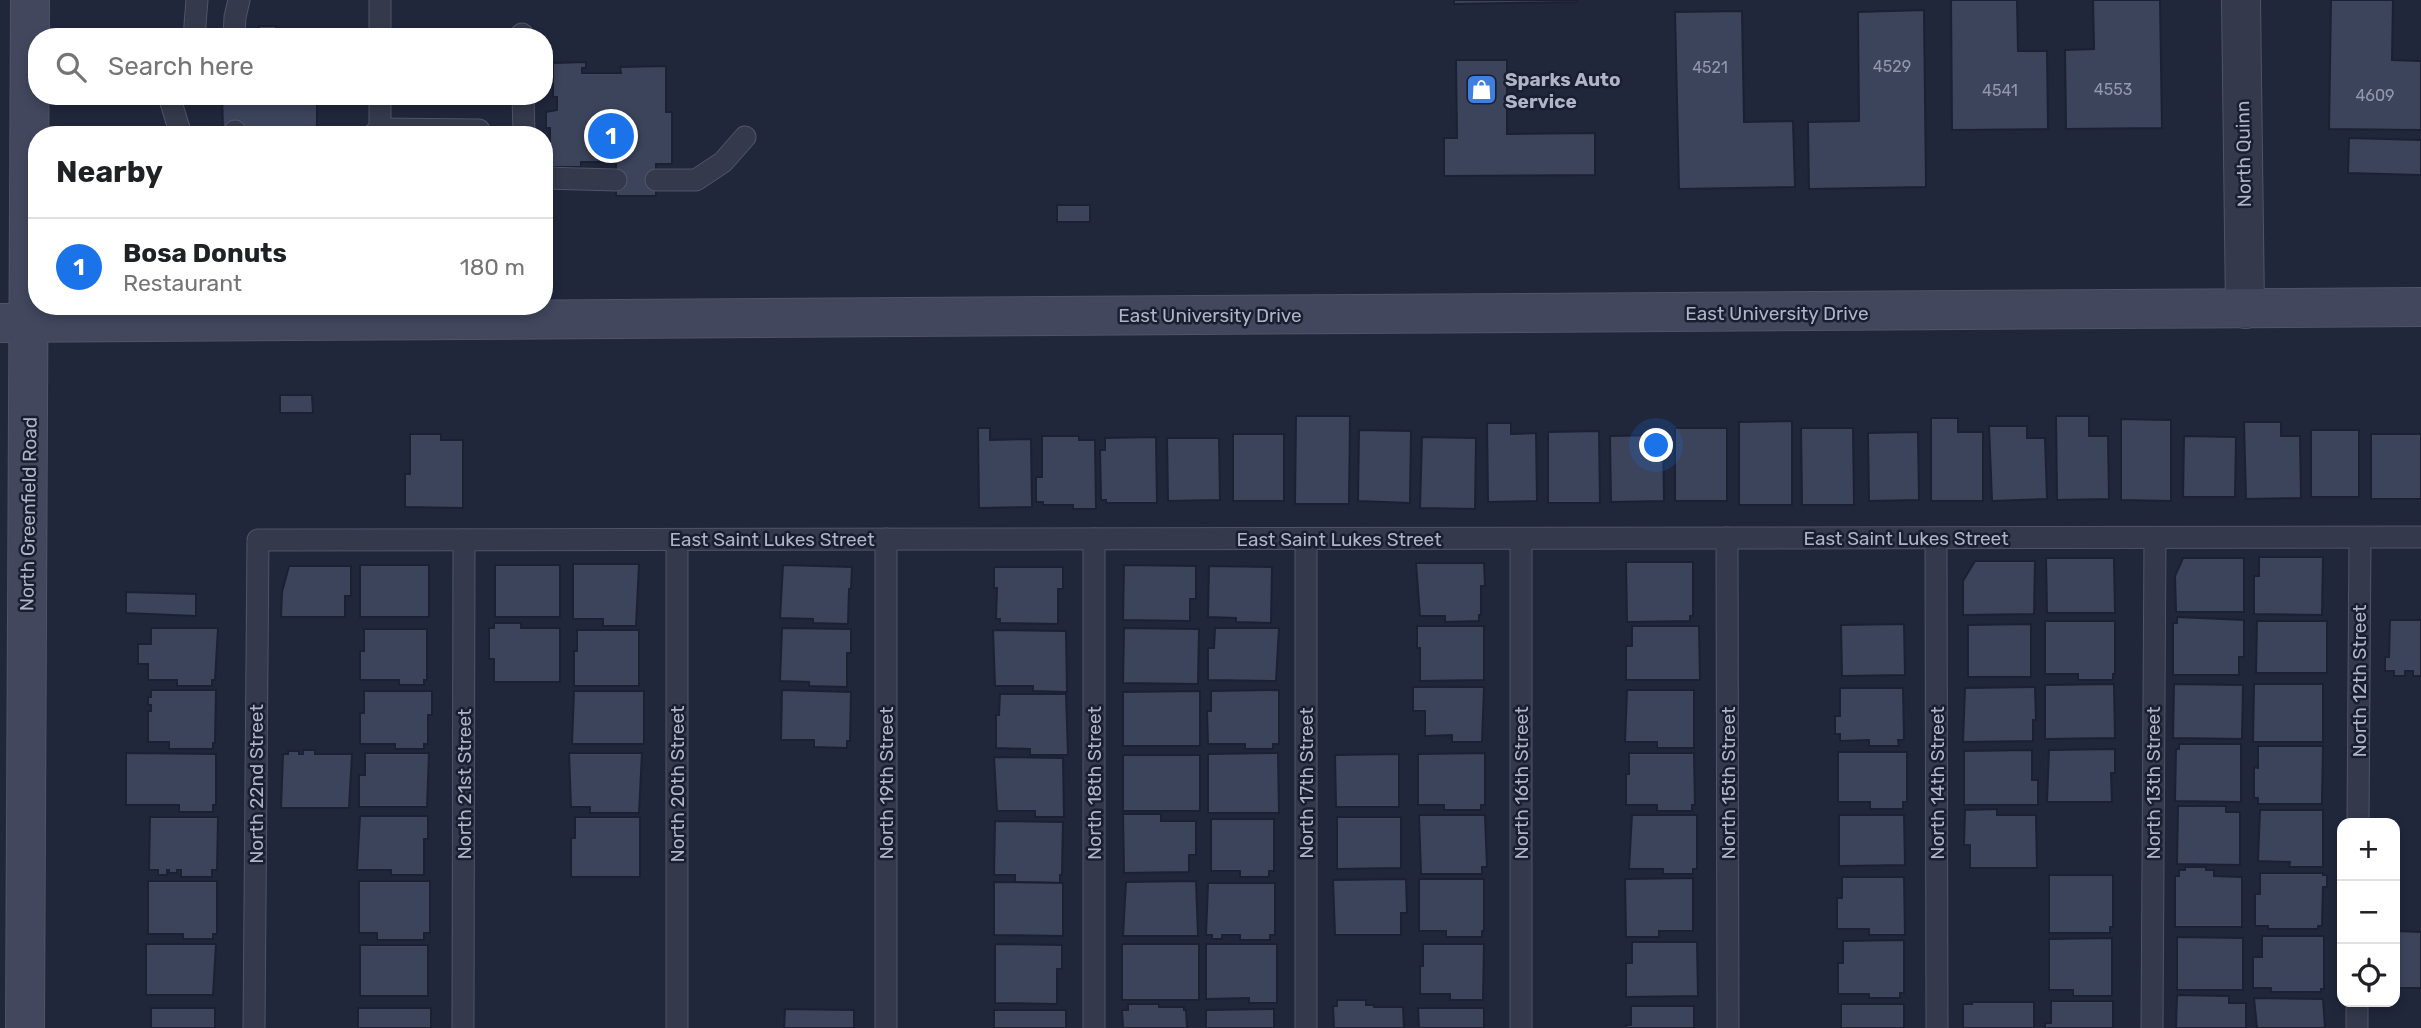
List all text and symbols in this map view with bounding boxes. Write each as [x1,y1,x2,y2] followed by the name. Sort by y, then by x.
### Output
[28,28,553,105] search box
[52,48,90,86] icon: search
[108,51,254,82] text: Search here
[1873,57,1911,76] house number: 4529
[1692,58,1728,77] house number: 4521
[1505,68,1621,113] place label: Sparks Auto Service
[1465,73,1499,107] shop icon: Sparks Auto Service
[2094,80,2132,99] house number: 4553
[1982,81,2018,100] house number: 4541
[2355,86,2395,105] house number: 4609
[2231,100,2256,208] street label: North Quinn
[588,110,634,162] pin: 1
[56,154,163,190] text: Nearby
[123,238,287,269] text: Bosa Donuts
[73,253,85,281] text: 1
[460,253,525,281] text: 180 m
[123,269,242,297] text: Restaurant
[1685,302,1869,325] street label: East University Drive
[1118,304,1302,327] street label: East University Drive
[15,417,42,611] street label: North Greenfield Road
[1639,428,1673,462] your location
[1803,527,2009,550] street label: East Saint Lukes Street
[669,528,875,551] street label: East Saint Lukes Street
[1236,528,1442,551] street label: East Saint Lukes Street
[2348,604,2371,757] street label: North 12th Street
[245,704,268,864] street label: North 22nd Street
[666,705,689,862] street label: North 20th Street
[875,706,898,859] street label: North 19th Street
[1083,706,1106,860] street label: North 18th Street
[1510,706,1533,860] street label: North 16th Street
[1717,706,1740,860] street label: North 15th Street
[1926,706,1949,860] street label: North 14th Street
[2142,706,2165,860] street label: North 13th Street
[1295,707,1318,859] street label: North 17th Street
[453,708,476,859] street label: North 21st Street
[2337,818,2400,1007] map controls
[2337,818,2400,881] button: +
[2337,881,2400,944] button: −
[2337,944,2400,1007] button: locate

